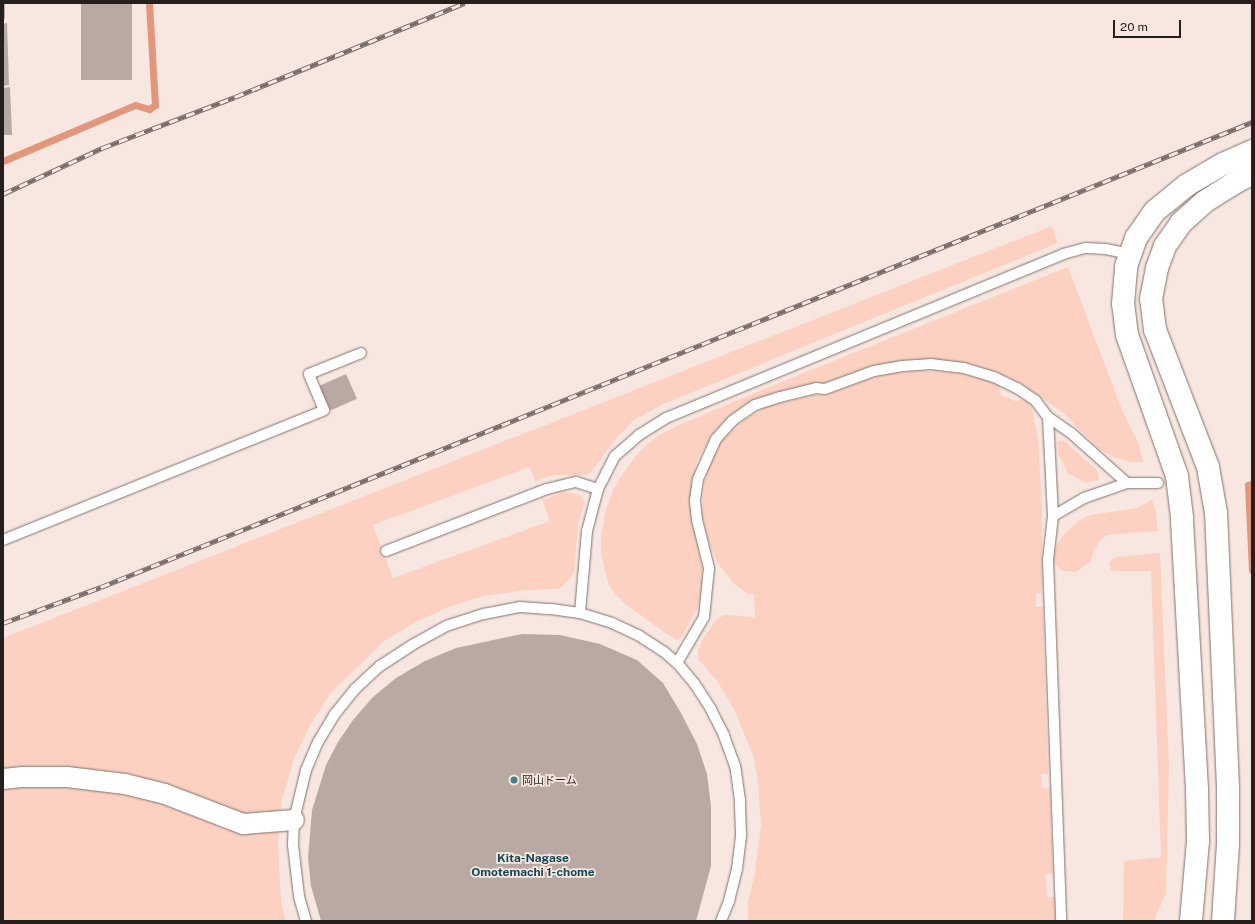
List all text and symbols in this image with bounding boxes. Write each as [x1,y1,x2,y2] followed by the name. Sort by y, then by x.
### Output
[1115,12,1183,38] scale bar
[1120,20,1148,34] text: 20 m
[522,773,577,787] place label: 岡山ドーム
[509,775,519,785] marker: 岡山ドーム
[471,852,595,880] district label: Kita-Nagase Omotemachi 1-chome

